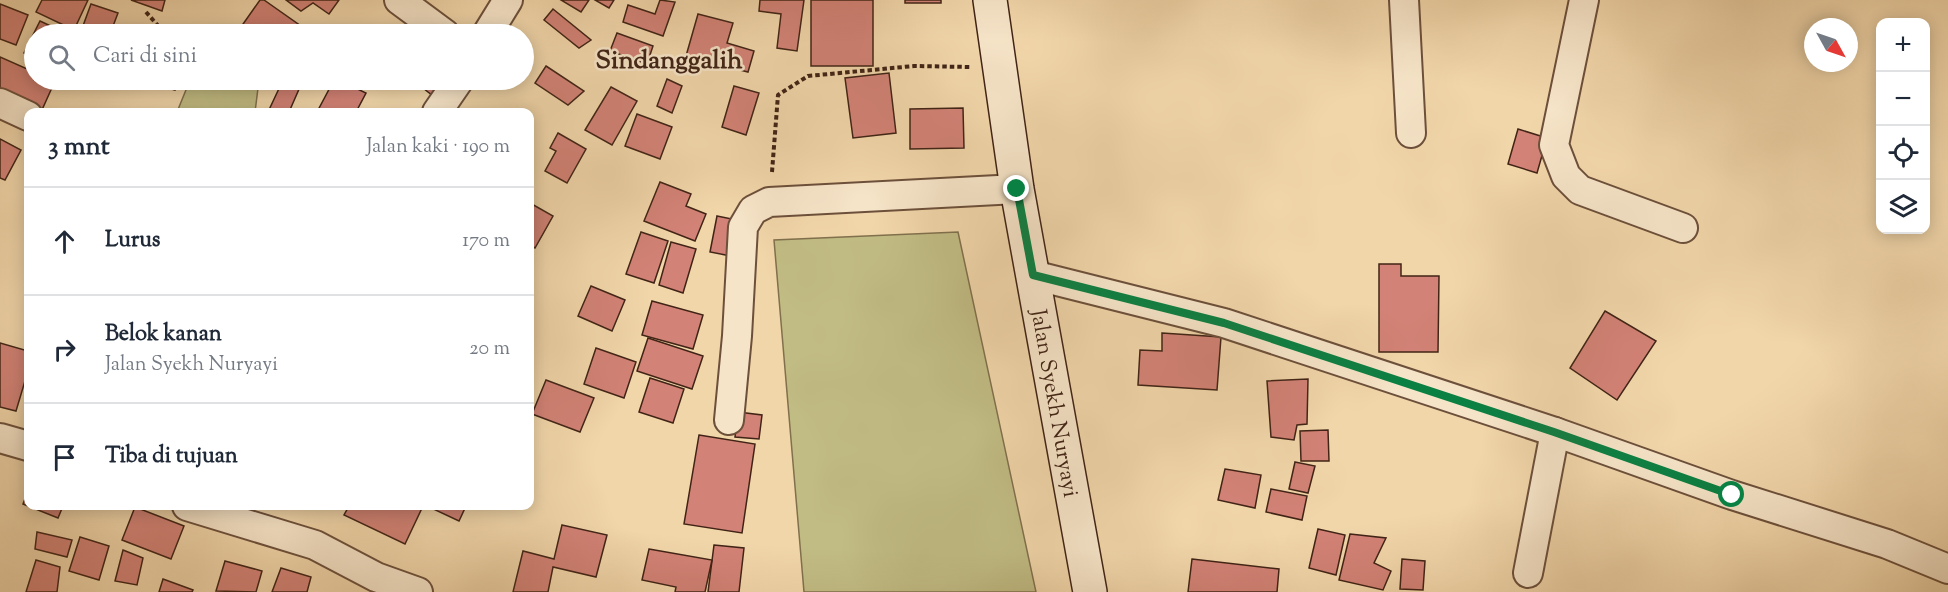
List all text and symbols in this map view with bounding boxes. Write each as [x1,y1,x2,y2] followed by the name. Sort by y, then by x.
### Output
[1804,18,1858,72] north arrow
[1876,18,1930,234] map controls
[1876,18,1930,72] button: +
[24,24,534,90] search box
[45,41,78,74] icon: search
[93,41,197,73] text: Cari di sini
[596,43,743,80] district label: Sindanggalih
[1876,72,1930,126] button: −
[1876,126,1930,180] button: locate
[48,129,110,166] text: 3 mnt
[366,133,510,162] text: Jalan kaki · 190 m
[1003,175,1029,201] route end
[1876,180,1930,234] button: layers
[48,225,81,258] icon: ahead
[105,225,161,257] text: Lurus
[462,227,510,256] text: 170 m
[1021,306,1085,500] street label: Jalan Syekh Nuryayi
[105,319,222,351] text: Belok kanan
[48,333,81,366] icon: right
[469,335,510,364] text: 20 m
[105,351,278,380] text: Jalan Syekh Nuryayi
[48,441,81,474] icon: arrive
[105,441,238,473] text: Tiba di tujuan
[1718,481,1744,507] route start

